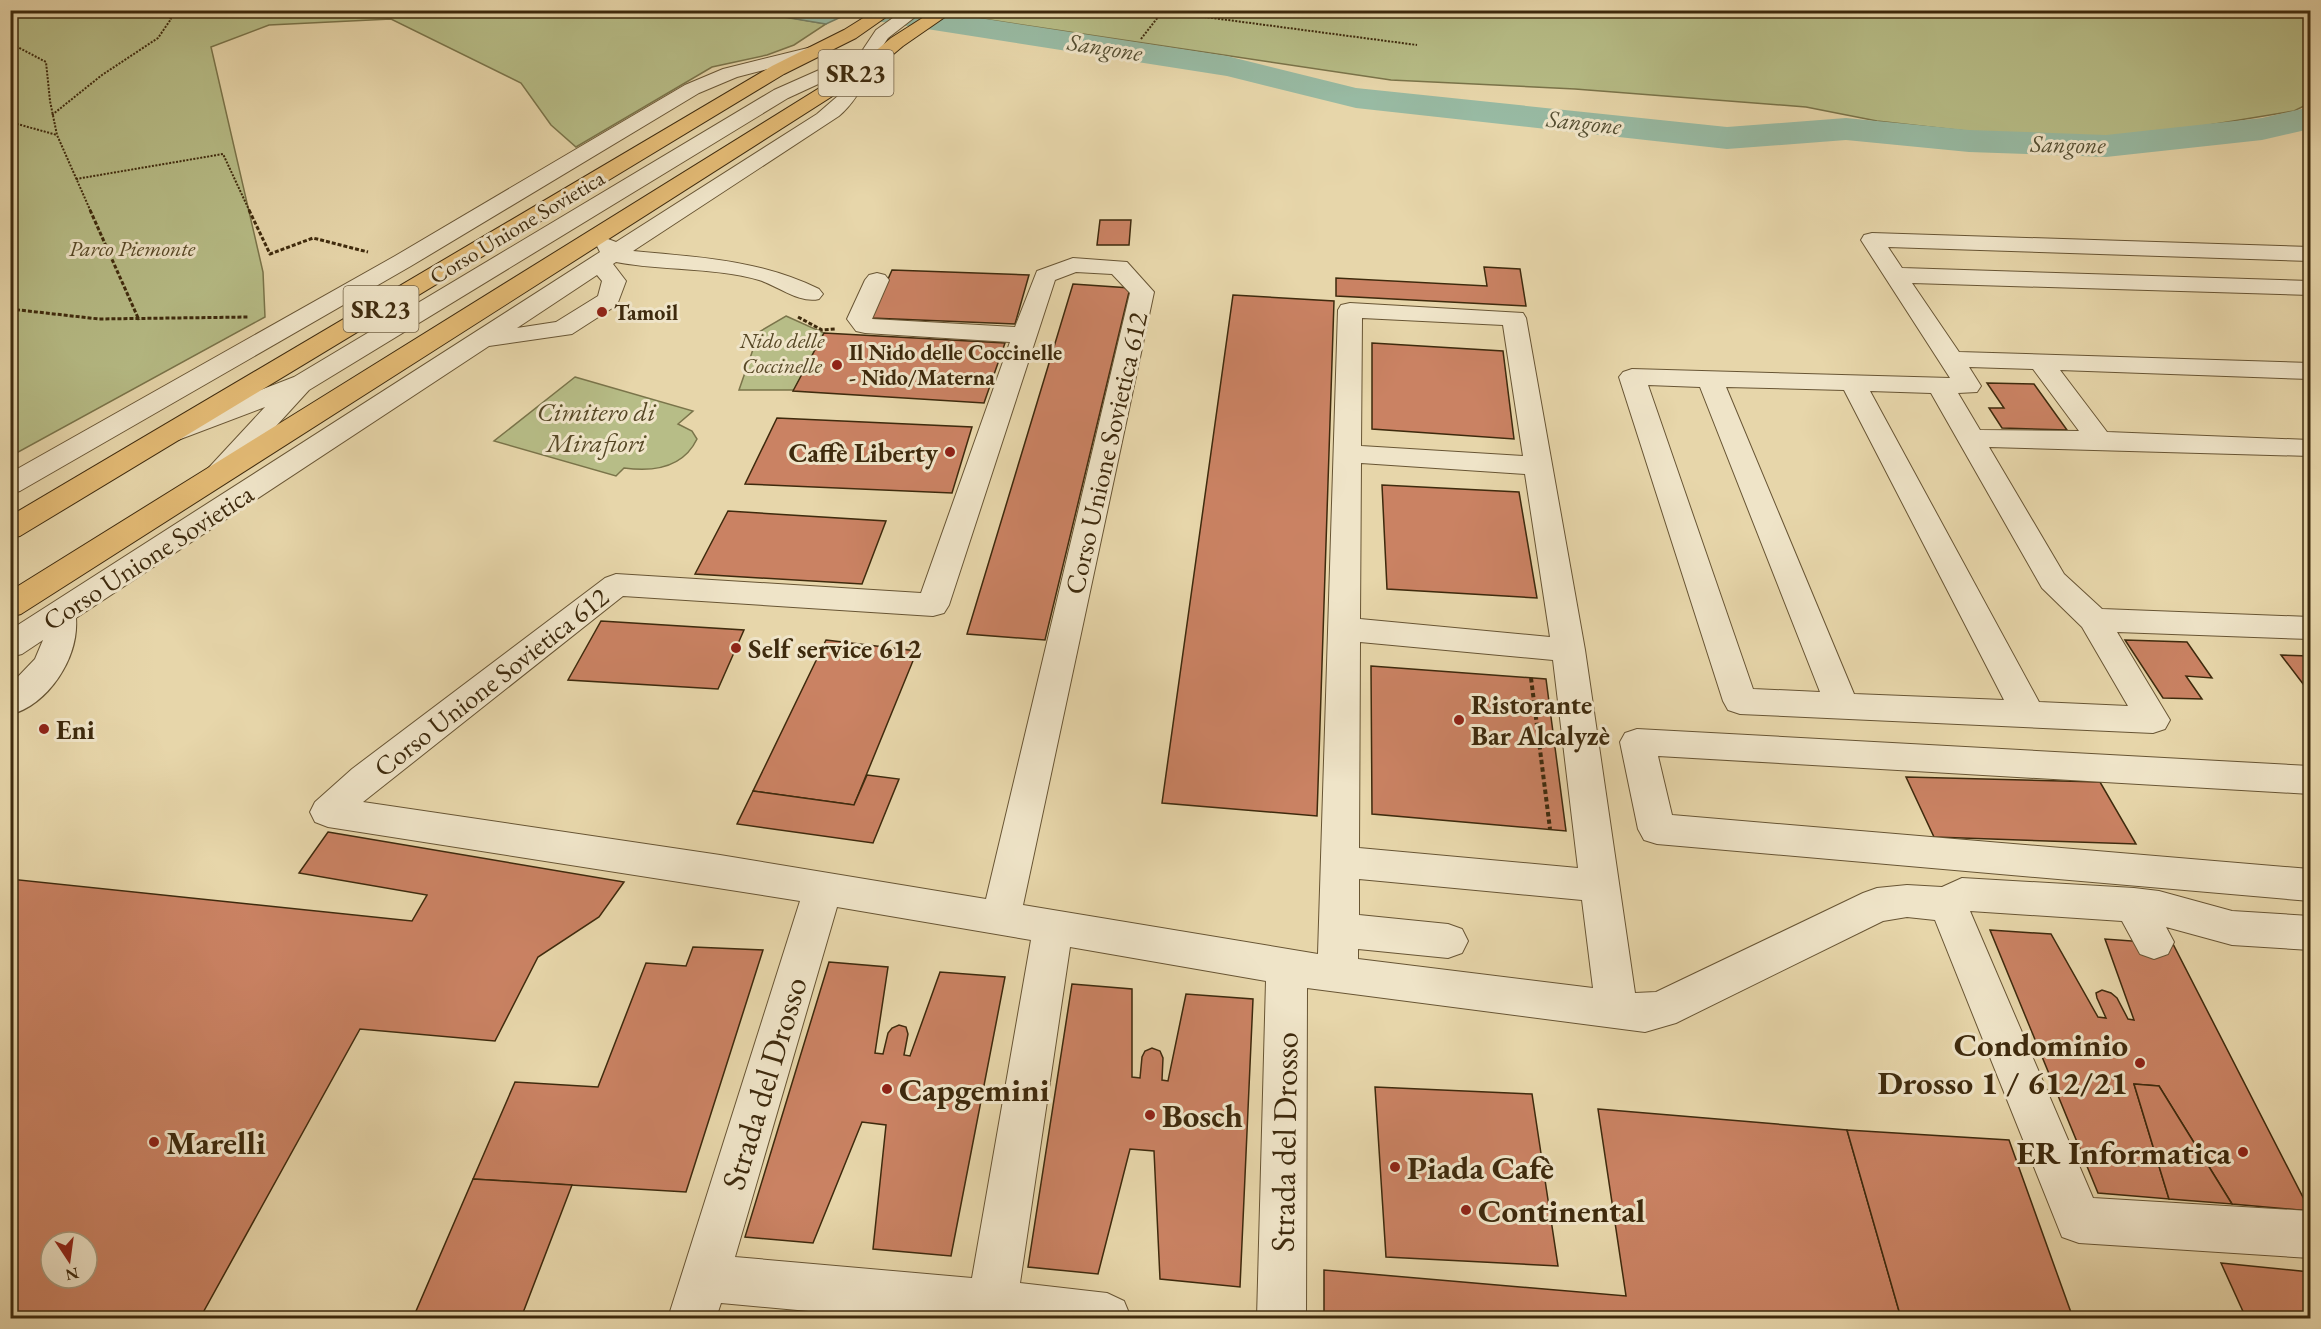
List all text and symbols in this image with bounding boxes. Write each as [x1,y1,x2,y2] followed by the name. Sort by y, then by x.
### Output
[1065,26,1145,68] water label: Sangone
[818,50,894,96] road number: SR23
[1544,103,1624,141] water label: Sangone
[2029,128,2107,160] water label: Sangone
[424,163,610,291] street label: Corso Unione Sovietica
[69,234,196,263] park label: Parco Piemonte
[344,286,418,332] road number: SR23
[614,298,678,327] place label: Tamoil
[595,305,609,319] marker: Tamoil
[1056,308,1156,598] street label: Corso Unione Sovietica 612
[738,326,825,380] park label: Nido delle Coccinelle
[849,338,1062,392] place label: Il Nido delle Coccinelle - Nido/Materna
[830,358,844,372] marker: Il Nido delle Coccinelle - Nido/Materna
[537,394,656,460] park label: Cimitero di Mirafiori
[788,435,939,470] place label: Caffè Liberty
[943,445,957,459] marker: Caffè Liberty
[36,476,260,638] street label: Corso Unione Sovietica
[367,579,616,785] street label: Corso Unione Sovietica 612
[748,631,921,666] place label: Self service 612
[729,641,743,655] marker: Self service 612
[1471,687,1610,753] place label: Ristorante Bar Alcalyzè
[56,712,95,747] place label: Eni
[1452,713,1466,727] marker: Ristorante Bar Alcalyzè
[37,722,51,736] marker: Eni
[711,971,817,1195] street label: Strada del Drosso
[1878,1023,2128,1104] place label: Condominio Drosso 1 / 612/21
[1261,1031,1307,1253] street label: Strada del Drosso
[2133,1056,2147,1070] marker: Condominio Drosso 1 / 612/21
[899,1068,1050,1111] place label: Capgemini
[880,1082,894,1096] marker: Capgemini
[1162,1094,1243,1137] place label: Bosch
[1143,1108,1157,1122] marker: Bosch
[166,1121,266,1164] place label: Marelli
[2016,1131,2232,1174] place label: ER Informatica
[147,1135,161,1149] marker: Marelli
[2236,1145,2250,1159] marker: ER Informatica
[1407,1146,1554,1189] place label: Piada Cafè
[1388,1160,1402,1174] marker: Piada Cafè
[1478,1189,1645,1232] place label: Continental
[1459,1203,1473,1217] marker: Continental
[39,1230,99,1290] north arrow
[64,1262,81,1286] text: N

